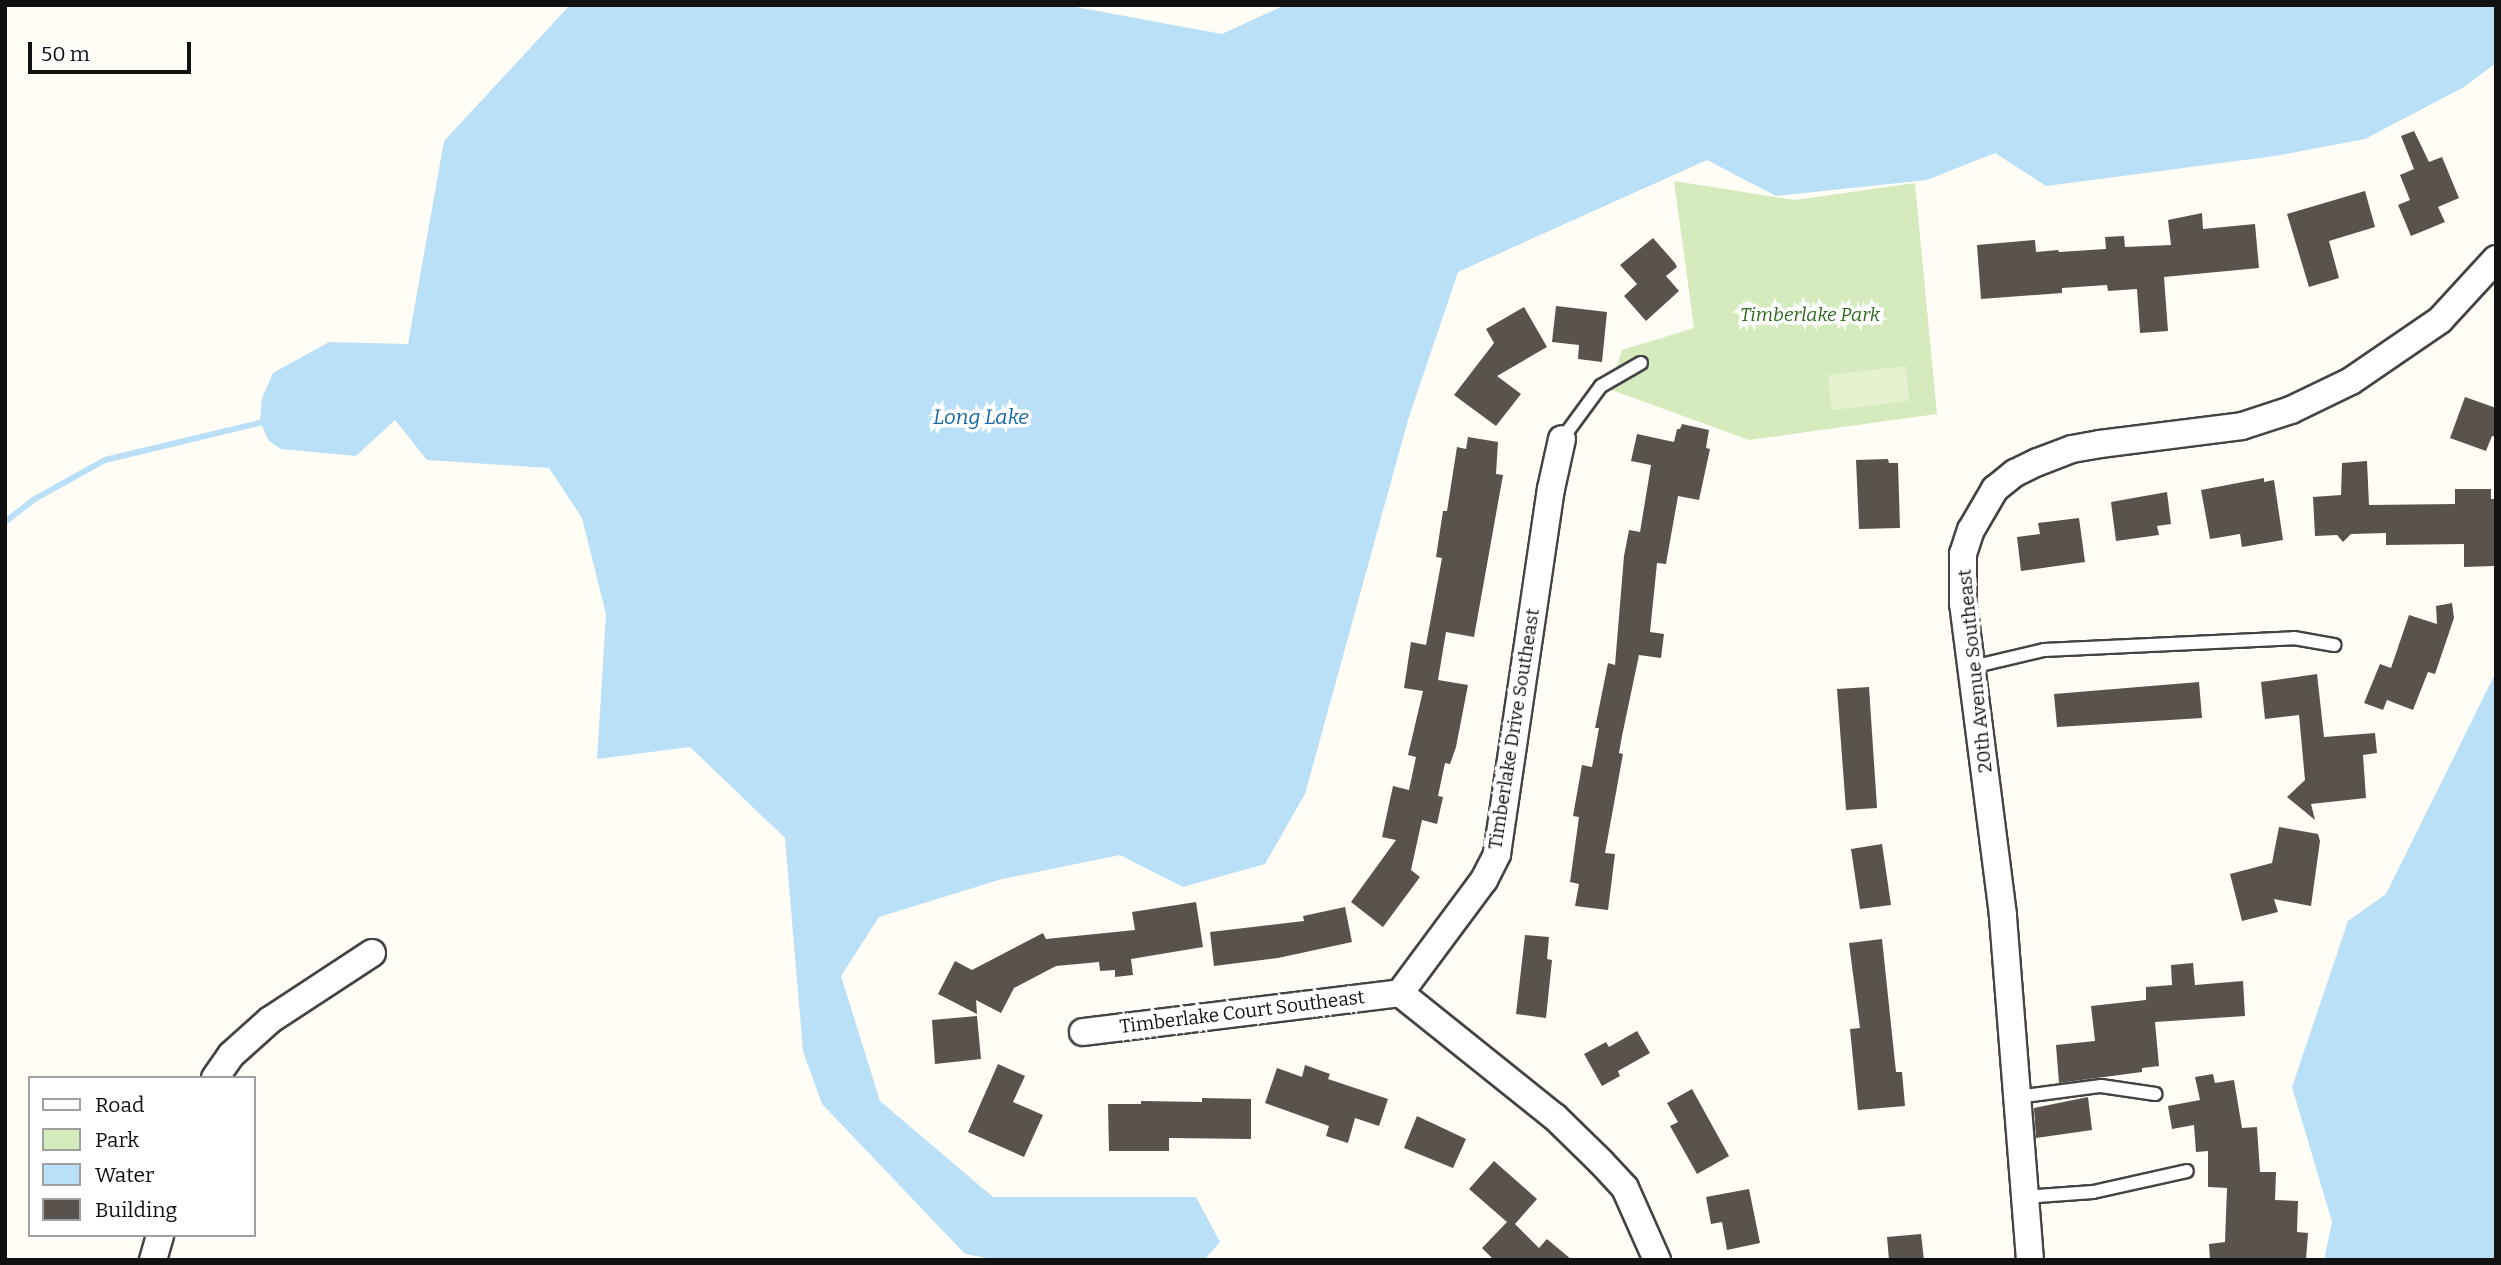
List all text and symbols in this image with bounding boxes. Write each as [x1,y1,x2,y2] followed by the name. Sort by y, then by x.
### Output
[32,28,194,72] scale bar
[41,41,90,67] text: 50 m
[1740,304,1880,326] park label: Timberlake Park
[933,404,1029,430] water label: Long Lake
[1953,568,1997,774] street label: 20th Avenue Southeast
[1484,607,1544,851] street label: Timberlake Drive Southeast
[1118,986,1366,1038] street label: Timberlake Court Southeast
[28,1076,256,1237] legend
[95,1092,144,1118] text: Road
[95,1127,139,1153] text: Park
[95,1162,154,1188] text: Water
[95,1197,177,1223] text: Building

